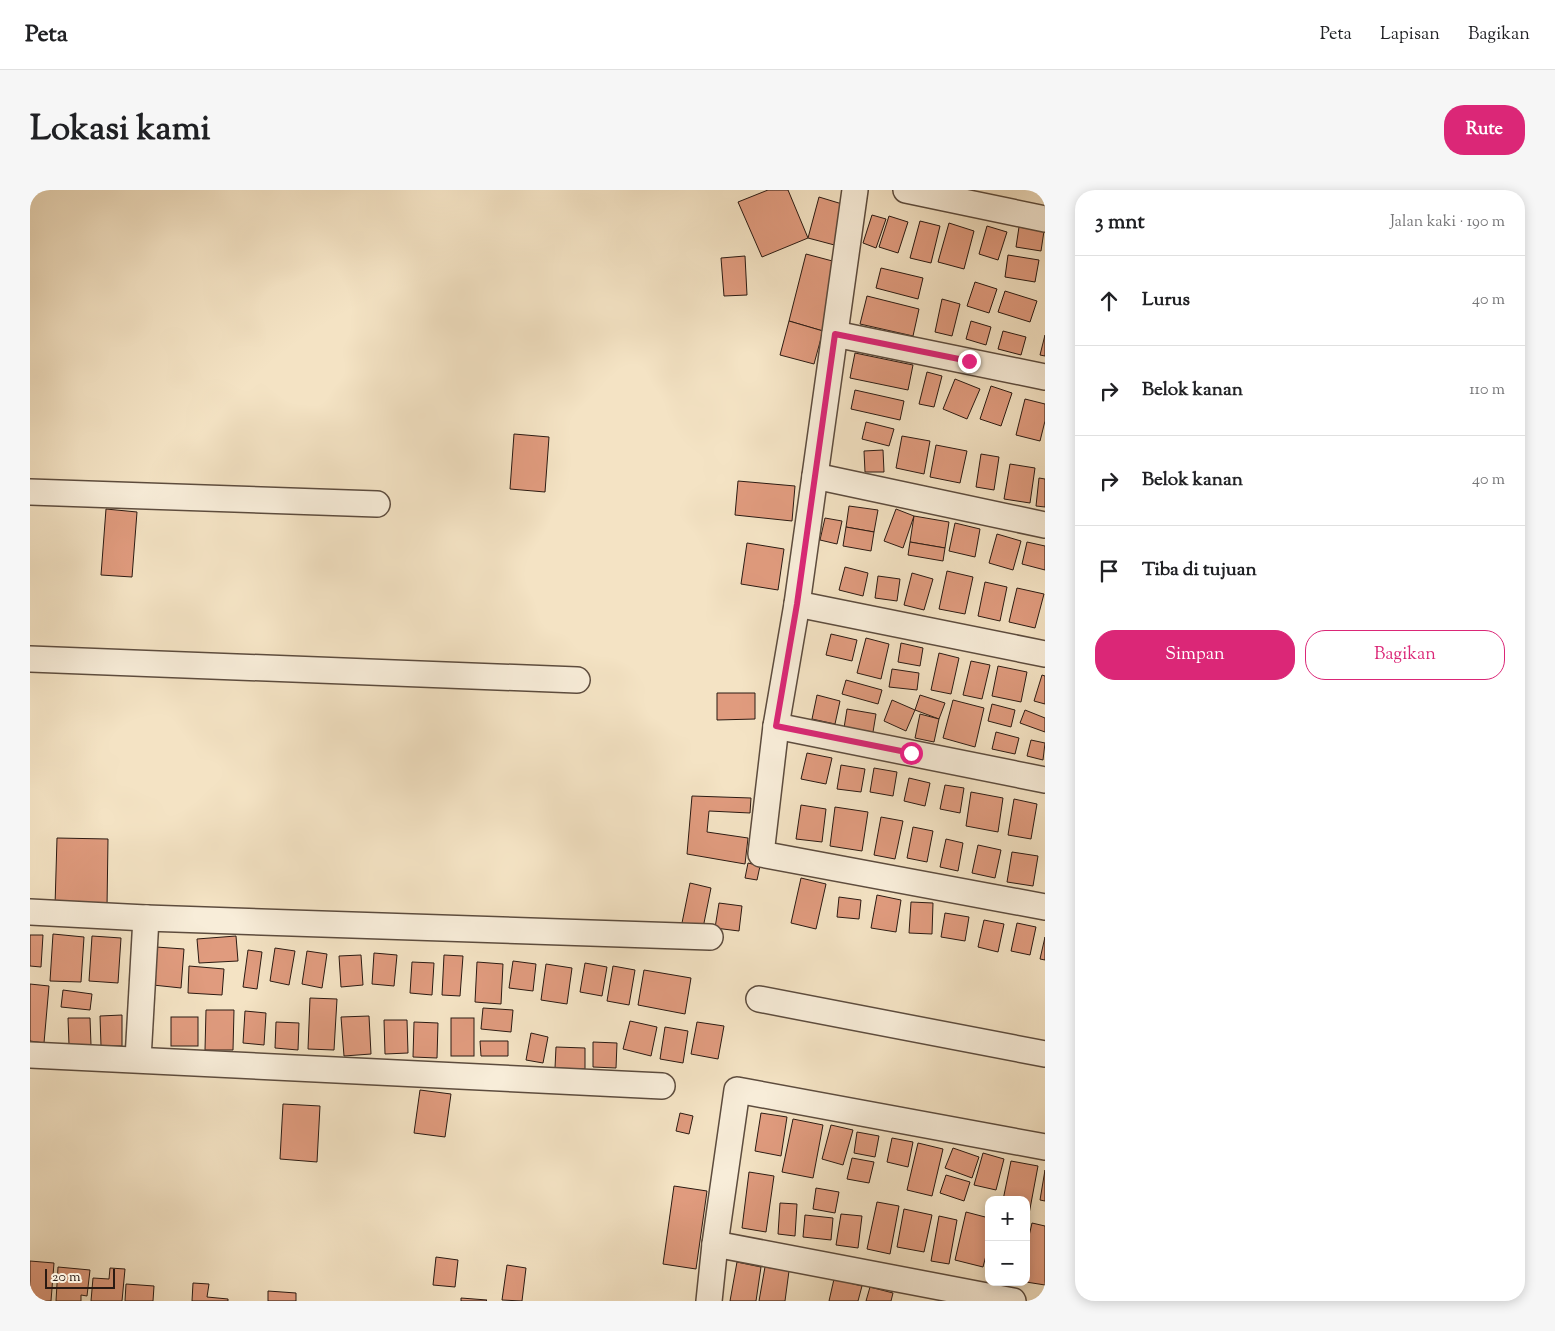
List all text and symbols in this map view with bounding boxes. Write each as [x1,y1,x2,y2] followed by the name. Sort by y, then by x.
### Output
[25,18,68,52] text: Peta
[1320,22,1352,48] text: Peta
[1380,22,1440,48] text: Lapisan
[1468,22,1530,48] text: Bagikan
[30,105,211,156] text: Lokasi kami
[1444,105,1525,155] button: Rute
[1095,208,1145,238] text: 3 mnt
[1390,211,1505,234] text: Jalan kaki · 190 m
[1095,287,1123,315] icon: ahead
[1142,287,1190,314] text: Lurus
[1472,289,1505,312] text: 40 m
[958,350,981,373] route end
[1095,377,1123,405] icon: right
[1142,377,1243,404] text: Belok kanan
[1469,379,1505,402] text: 110 m
[1095,467,1123,495] icon: right
[1142,467,1243,494] text: Belok kanan
[1472,469,1505,492] text: 40 m
[1095,557,1123,585] icon: arrive
[1142,557,1257,584] text: Tiba di tujuan
[1095,630,1295,680] button: Simpan
[1305,630,1505,680] button: Bagikan
[900,742,923,765] route start
[985,1196,1030,1286] map controls
[985,1196,1030,1241] button: +
[985,1241,1030,1286] button: −
[45,1266,115,1289] scale bar
[52,1268,81,1288] text: 20 m

